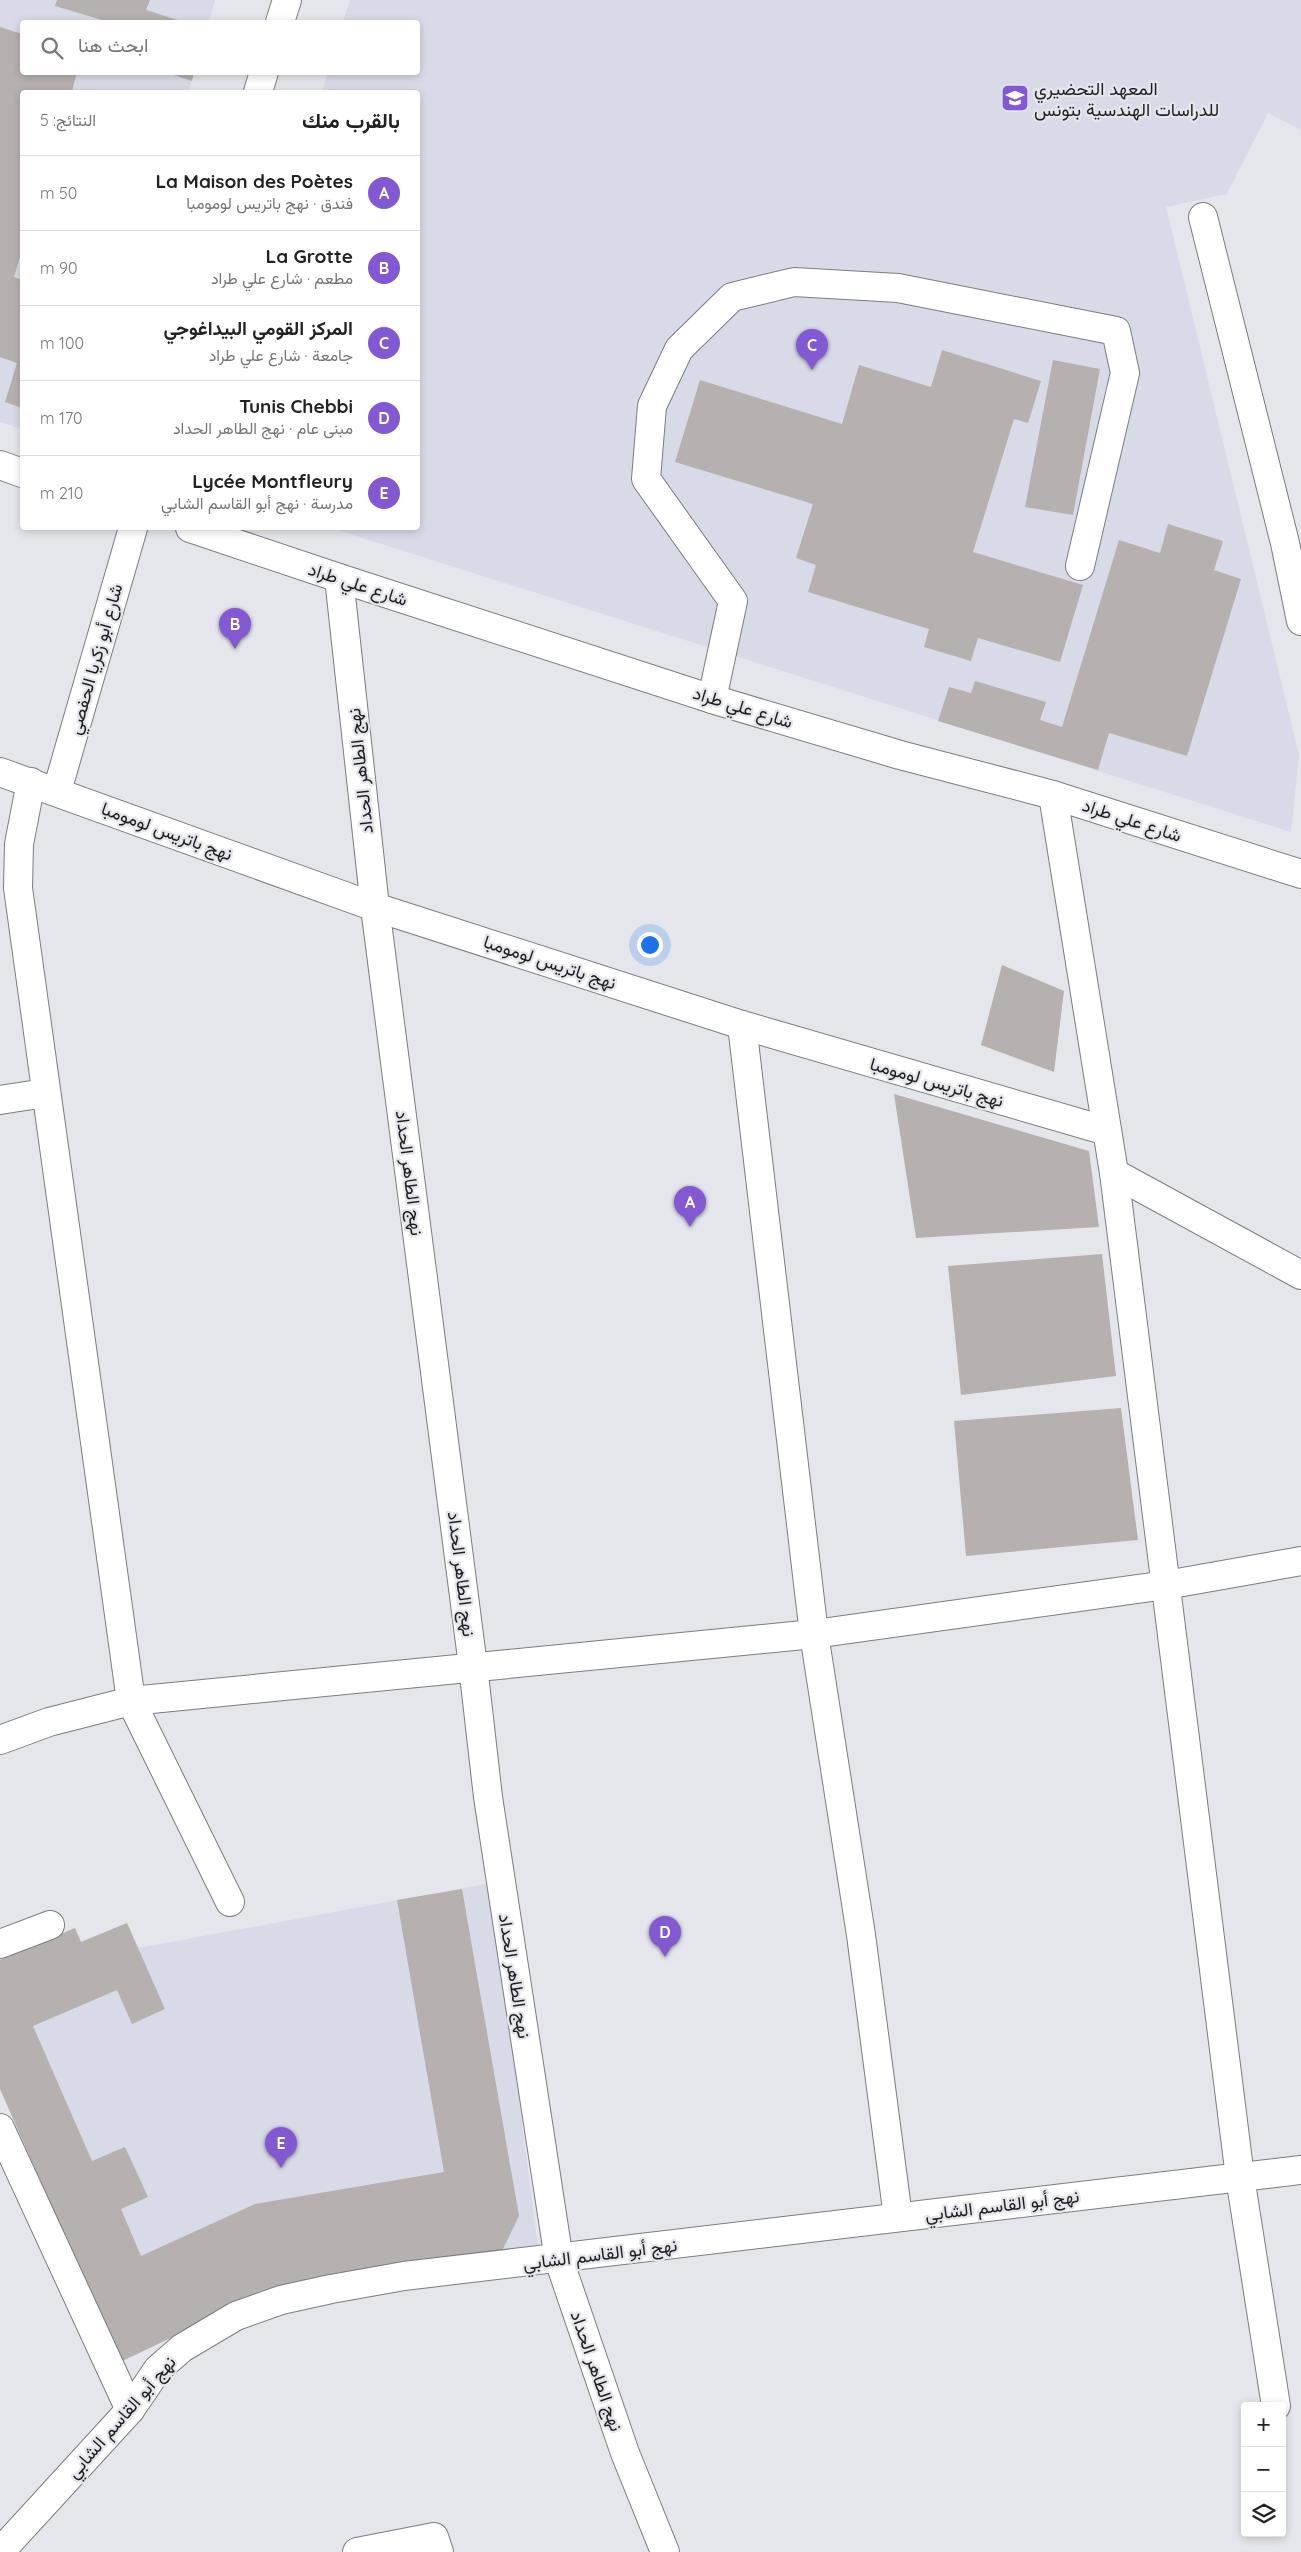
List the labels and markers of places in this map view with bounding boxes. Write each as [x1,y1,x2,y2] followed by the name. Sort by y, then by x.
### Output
[1034,77,1219,121] place label: المعهد التحضيري للدراسات الهندسية بتونس
[1000,83,1030,113] school or university icon: المعهد التحضيري للدراسات الهندسية بتونس
[796,329,828,370] pin: C
[219,608,251,649] pin: B
[674,1186,706,1227] pin: A
[649,1916,681,1957] pin: D
[265,2127,297,2168] pin: E

